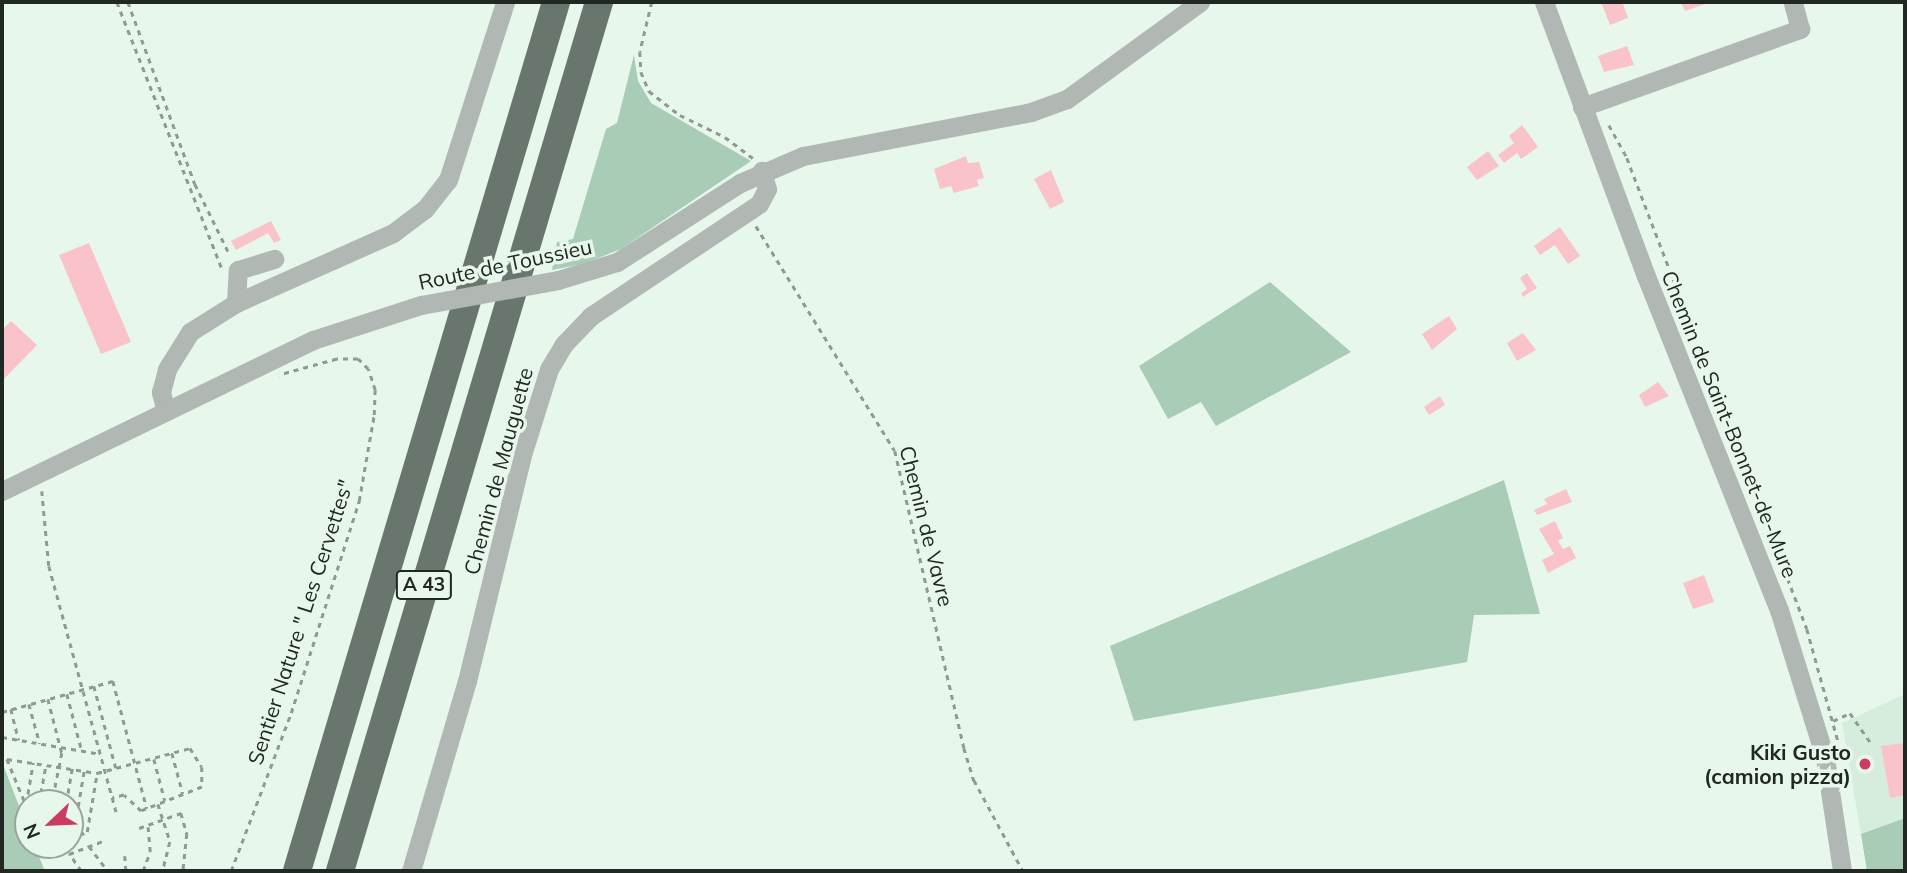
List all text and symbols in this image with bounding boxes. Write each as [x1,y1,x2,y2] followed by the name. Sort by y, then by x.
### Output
[416,233,594,295] street label: Route de Toussieu
[1657,267,1803,581] street label: Chemin de Saint-Bonnet-de-Mure
[458,365,538,577] street label: Chemin de Mauguette
[895,443,959,609] street label: Chemin de Vavre
[242,476,358,768] street label: Sentier Nature " Les Cervettes"
[394,570,454,600] road number: A 43
[1704,739,1851,789] place label: Kiki Gusto (camion pizza)
[1857,756,1873,772] marker: Kiki Gusto (camion pizza)
[14,789,84,859] north arrow
[18,820,45,843] text: N

